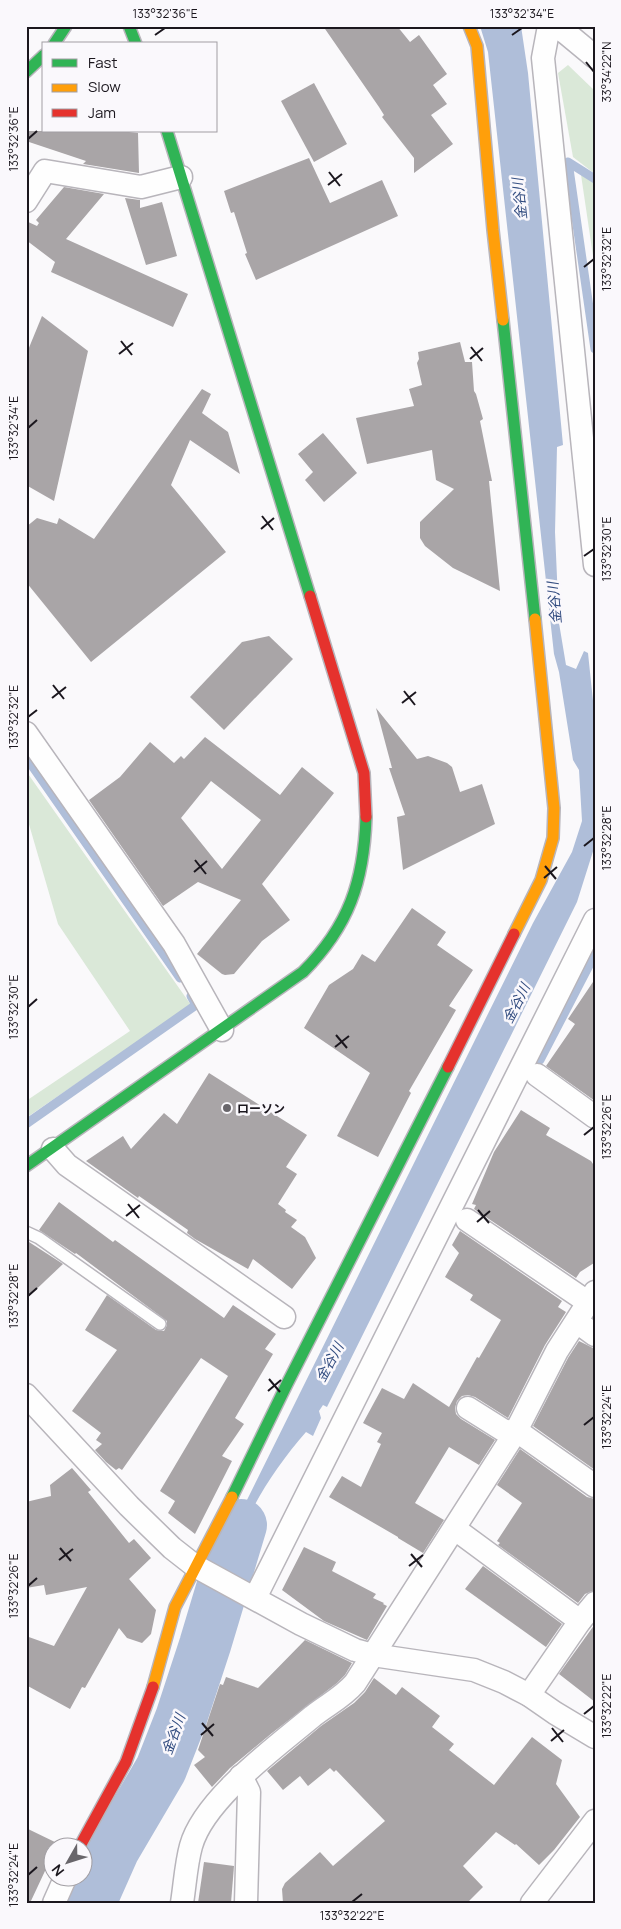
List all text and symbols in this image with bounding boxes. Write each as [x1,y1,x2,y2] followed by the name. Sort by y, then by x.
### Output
[132,5,198,22] text: 133°32'36"E
[490,5,554,22] text: 133°32'34"E
[598,41,615,103] text: 33°34'22"N
[42,42,218,132] legend
[88,52,117,73] text: Fast
[88,76,121,97] text: Slow
[88,102,116,123] text: Jam
[5,106,22,172] text: 133°32'36"E
[507,175,531,221] water label: 金谷川
[598,227,615,291] text: 133°32'32"E
[5,396,22,460] text: 133°32'34"E
[598,516,615,581] text: 133°32'30"E
[543,579,565,625] water label: 金谷川
[5,685,22,749] text: 133°32'32"E
[598,805,615,870] text: 133°32'28"E
[5,974,22,1039] text: 133°32'30"E
[498,978,535,1026] water label: 金谷川
[598,1094,615,1160] text: 133°32'26"E
[237,1100,285,1117] place label: ローソン
[221,1102,233,1114] marker: ローソン
[5,1263,22,1328] text: 133°32'28"E
[311,1337,348,1385] water label: 金谷川
[598,1385,615,1449] text: 133°32'24"E
[5,1553,22,1619] text: 133°32'26"E
[598,1674,615,1738] text: 133°32'22"E
[157,1709,190,1757] water label: 金谷川
[42,1836,92,1886] north arrow
[5,1843,22,1907] text: 133°32'24"E
[47,1861,68,1880] text: N
[320,1907,384,1924] text: 133°32'22"E

